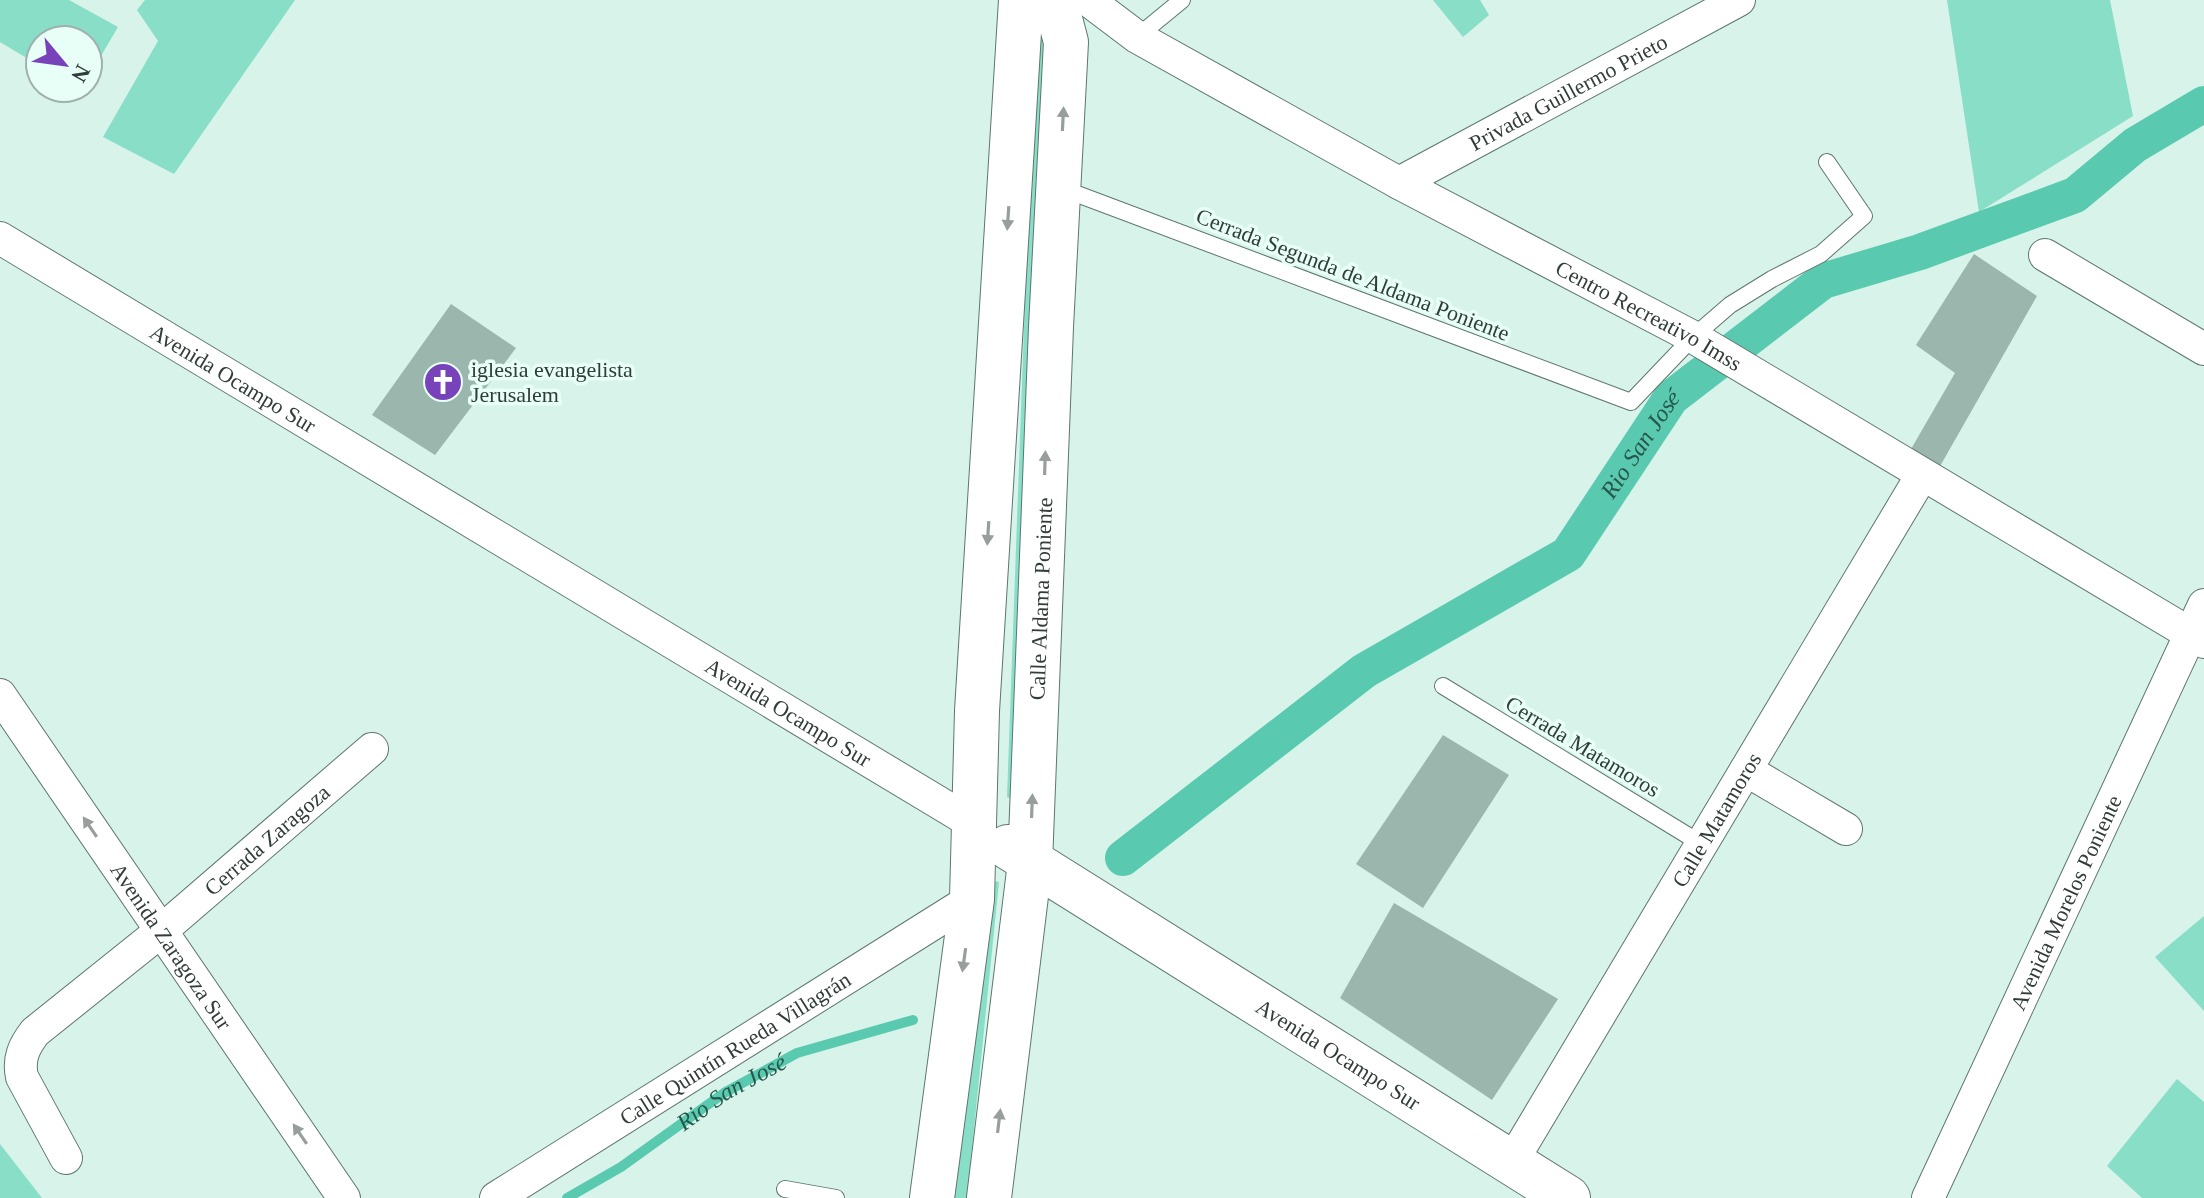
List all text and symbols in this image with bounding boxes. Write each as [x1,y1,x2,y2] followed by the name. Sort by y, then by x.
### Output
[24,24,104,104] north arrow
[1465,29,1672,156] street label: Privada Guillermo Prieto
[66,60,96,87] text: N
[1056,106,1069,131] one-way arrow
[1193,203,1513,346] street label: Cerrada Segunda de Aldama Poniente
[1001,206,1014,231] one-way arrow
[1551,255,1746,376] street label: Centro Recreativo Imss
[145,319,321,438] street label: Avenida Ocampo Sur
[471,357,633,407] place label: iglesia evangelista Jerusalem
[422,361,464,403] church icon: iglesia evangelista Jerusalem
[1595,383,1685,504] water label: Rio San José
[1039,450,1052,475] one-way arrow
[1024,497,1057,701] street label: Calle Aldama Poniente
[981,521,994,546] one-way arrow
[701,653,876,772] street label: Avenida Ocampo Sur
[1501,691,1664,802] street label: Cerrada Matamoros
[1667,748,1766,892] street label: Calle Matamoros
[200,779,335,901] street label: Cerrada Zaragoza
[2005,791,2127,1014] street label: Avenida Morelos Poniente
[1026,793,1039,819] one-way arrow
[83,816,98,837] one-way arrow
[105,858,237,1035] street label: Avenida Zaragoza Sur
[957,948,970,973] one-way arrow
[615,967,855,1130] street label: Calle Quintín Rueda Villagrán
[1251,994,1425,1116] street label: Avenida Ocampo Sur
[671,1048,792,1136] water label: Rio San José
[992,1108,1005,1133] one-way arrow
[293,1123,308,1144] one-way arrow

